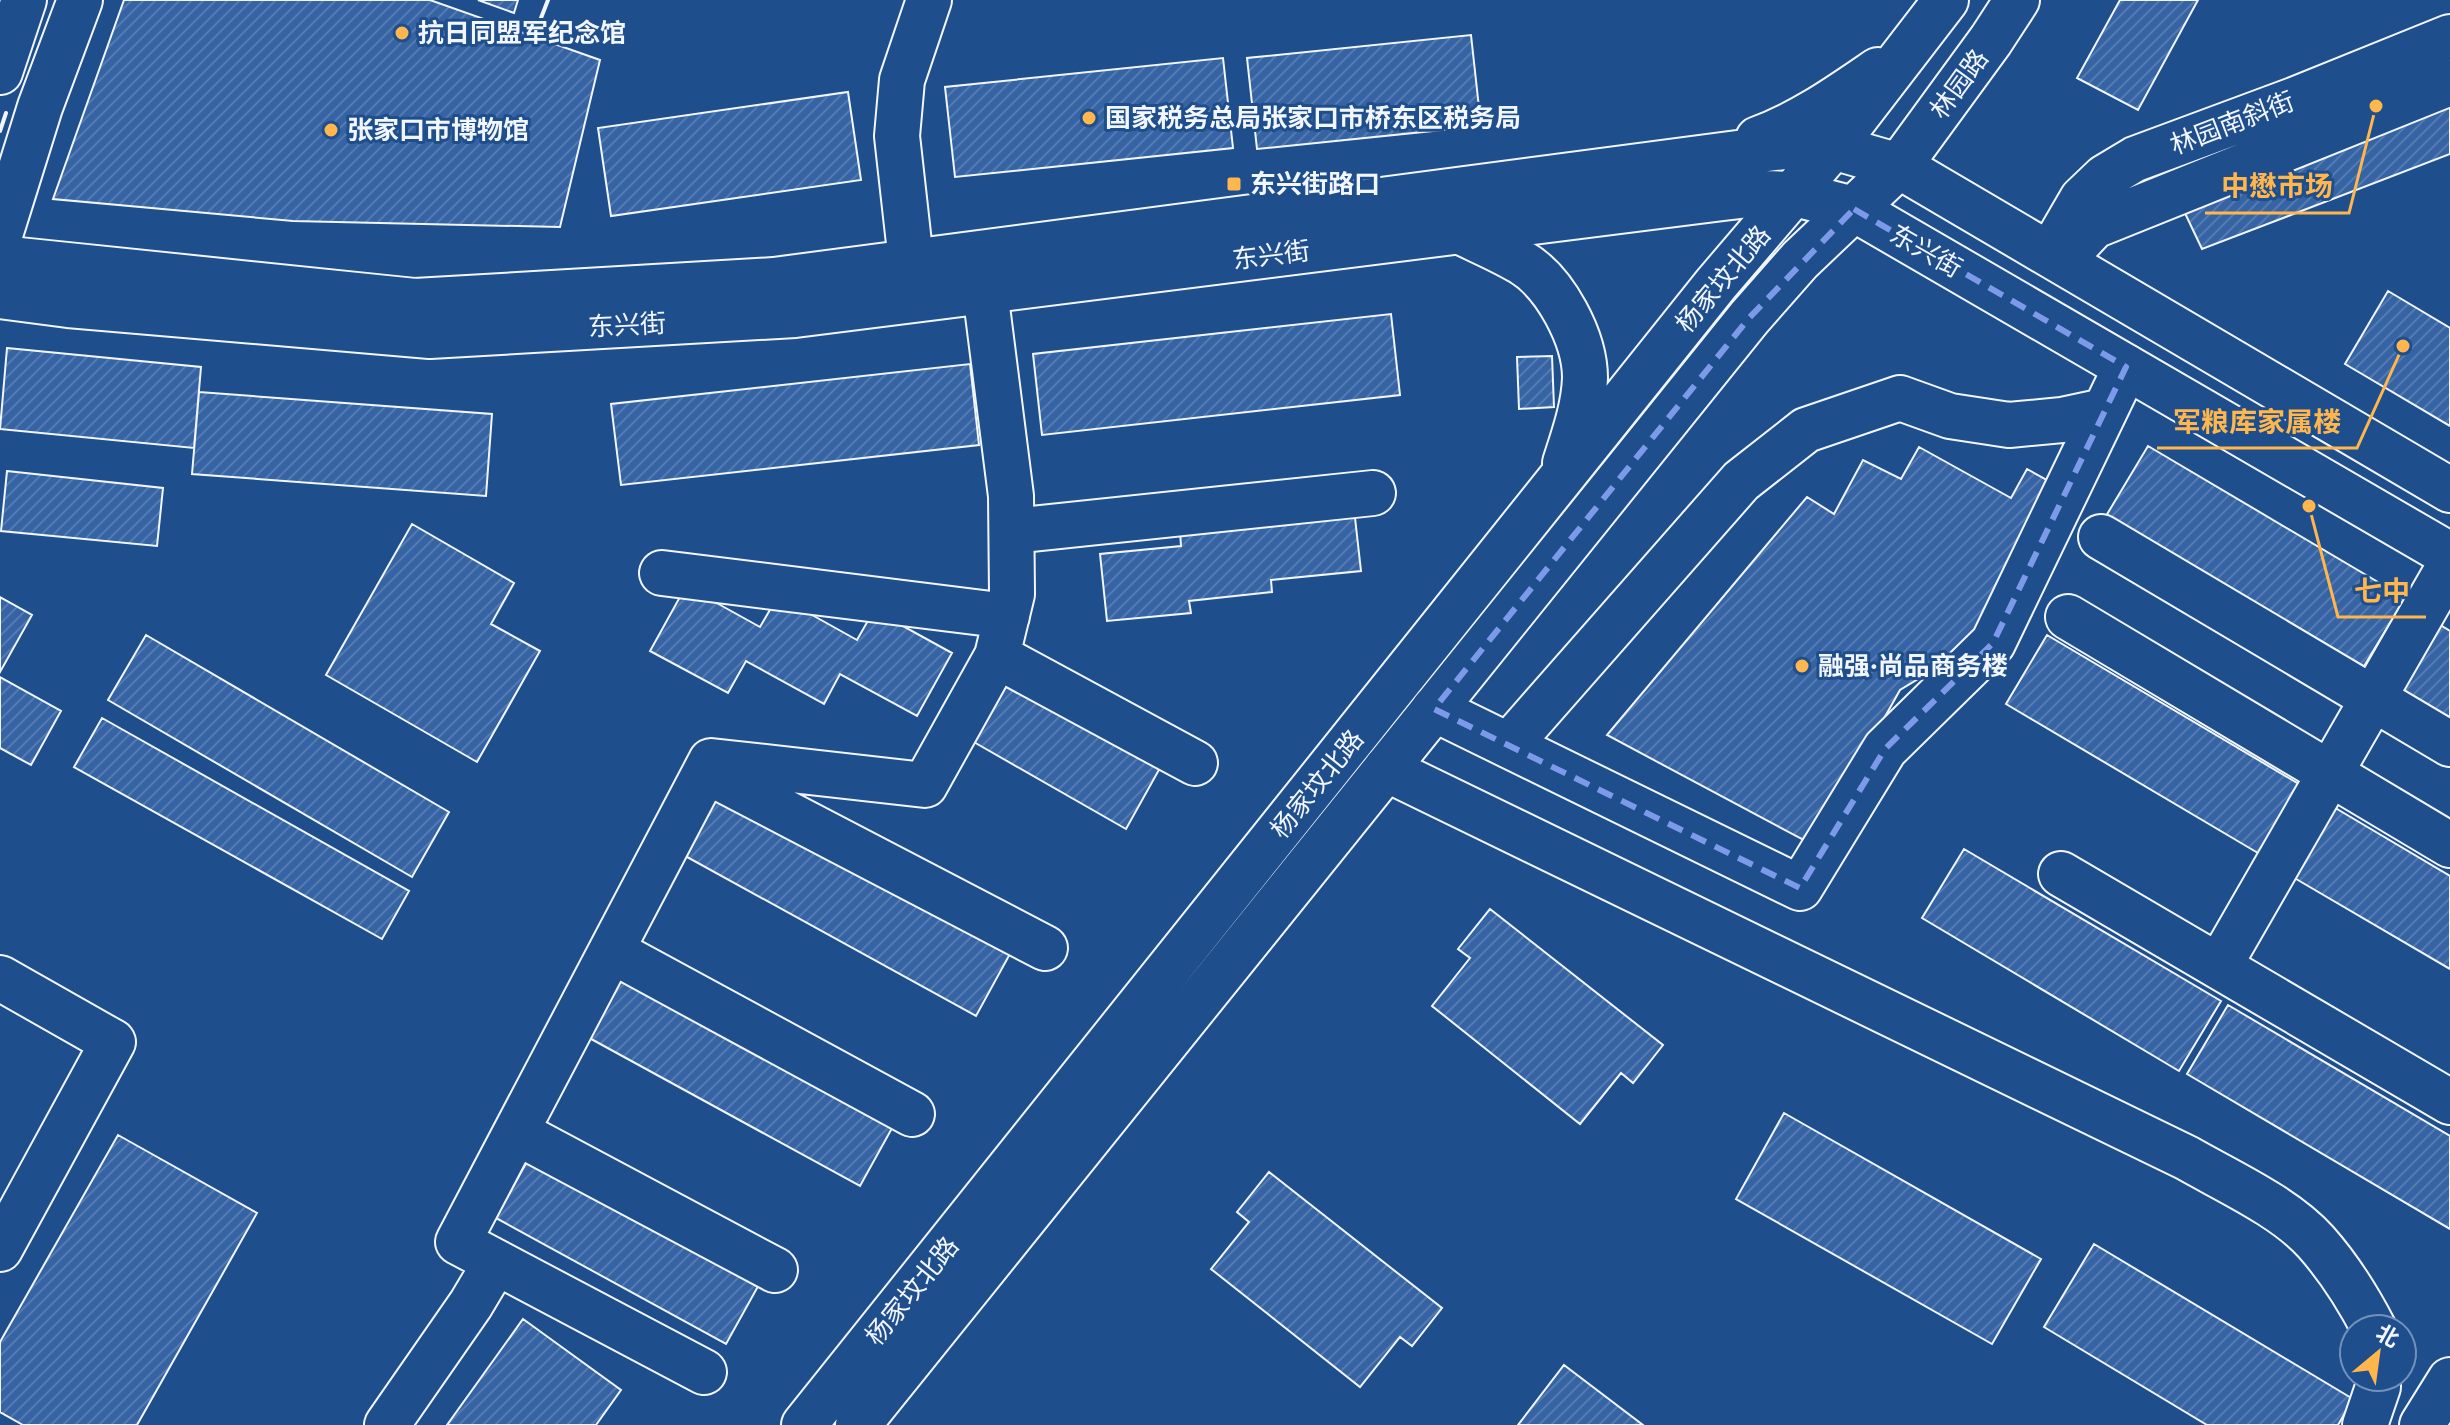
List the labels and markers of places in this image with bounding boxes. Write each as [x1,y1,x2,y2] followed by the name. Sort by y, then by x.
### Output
[418,15,626,51] place label: 抗日同盟军纪念馆
[393,24,411,42] marker: 抗日同盟军纪念馆
[1105,100,1521,136] place label: 国家税务总局张家口市桥东区税务局
[1080,109,1098,127] marker: 国家税务总局张家口市桥东区税务局
[347,112,529,148] place label: 张家口市博物馆
[322,121,340,139] marker: 张家口市博物馆
[2205,161,2349,213] callout: 中懋市场
[1250,166,1380,202] place label: 东兴街路口
[1225,175,1243,193] marker: 东兴街路口
[2157,396,2357,448] callout: 军粮库家属楼
[2338,565,2426,617] callout: 七中
[1818,648,2008,684] place label: 融强·尚品商务楼
[1793,657,1811,675] marker: 融强·尚品商务楼

